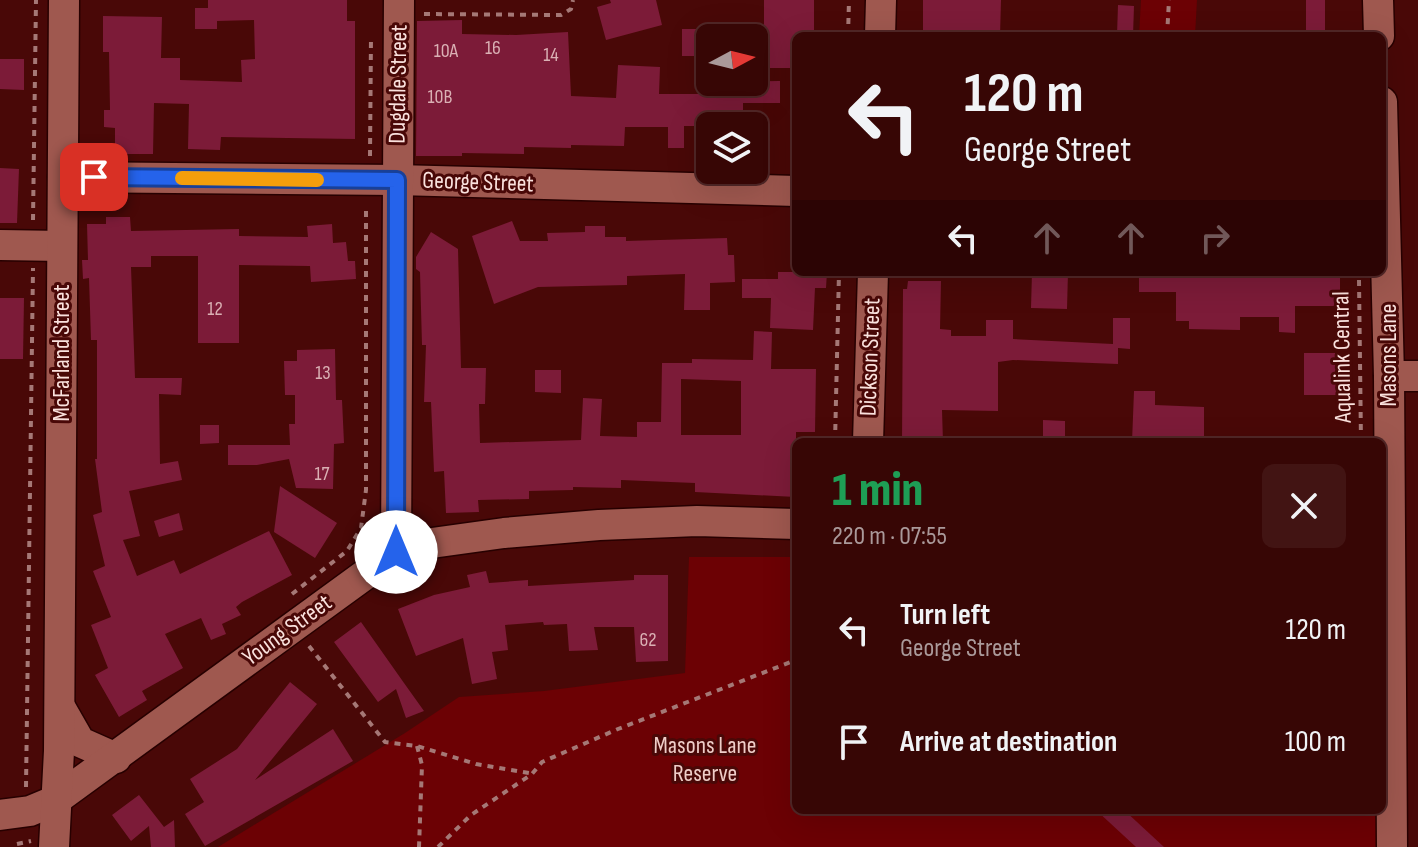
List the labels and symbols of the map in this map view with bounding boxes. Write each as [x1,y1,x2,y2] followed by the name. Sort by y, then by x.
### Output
[382,24,414,144] street label: Dugdale Street
[696,24,768,96] north arrow
[485,36,501,60] house number: 16
[434,39,459,63] house number: 10A
[543,43,559,67] house number: 14
[428,85,453,109] house number: 10B
[60,143,128,211] pin
[422,166,534,198] street label: George Street
[47,284,76,422] street label: McFarland Street
[1326,291,1358,424] street label: Aqualink Central
[207,297,223,321] house number: 12
[853,298,887,416] street label: Dickson Street
[1374,304,1403,406] street label: Masons Lane
[315,361,331,385] house number: 13
[315,462,329,486] house number: 17
[354,510,438,594] position arrow
[237,588,337,672] street label: Young Street
[639,628,657,652] house number: 62
[654,731,756,788] park label: Masons Lane Reserve

